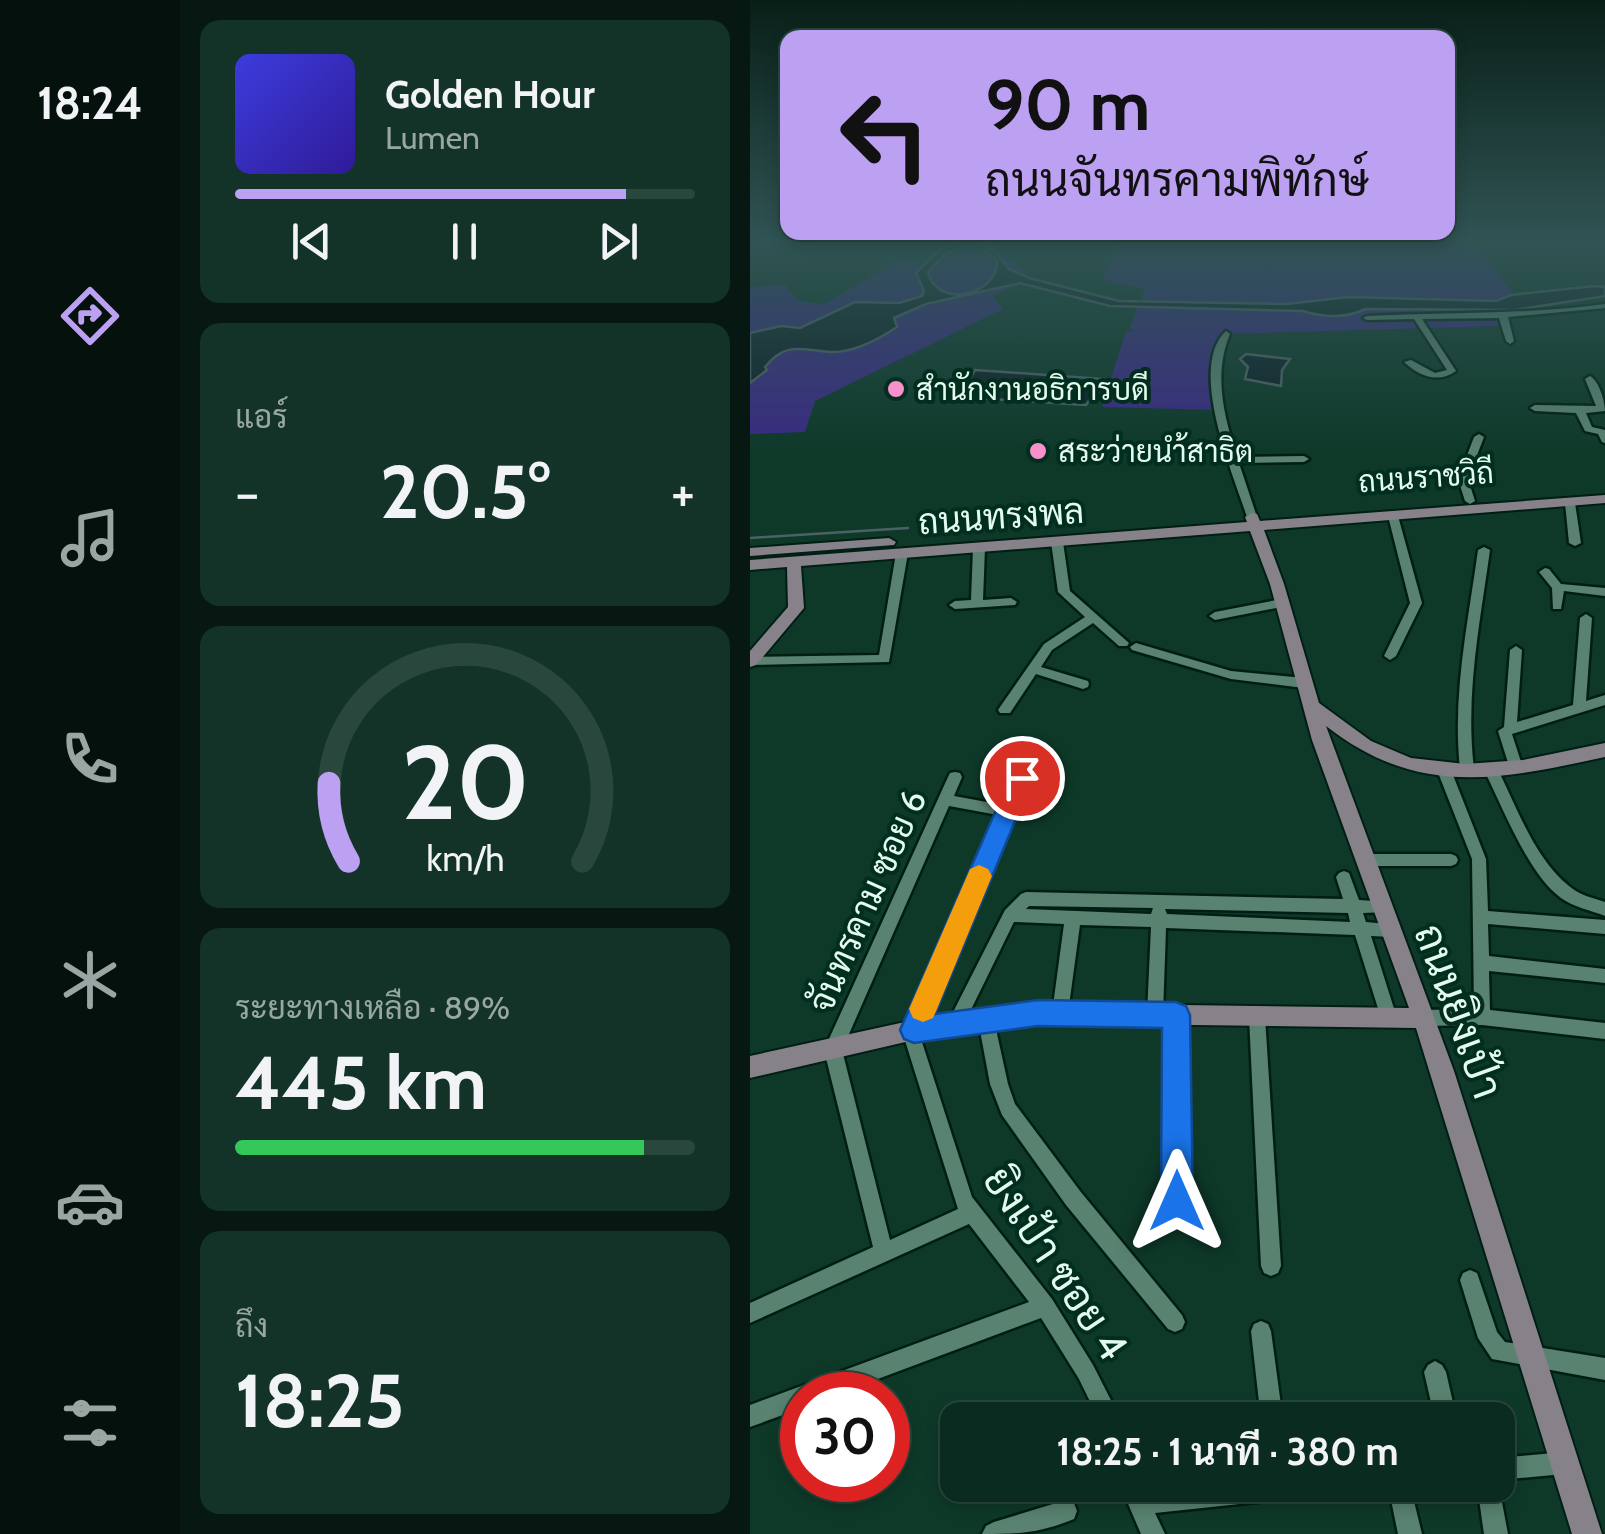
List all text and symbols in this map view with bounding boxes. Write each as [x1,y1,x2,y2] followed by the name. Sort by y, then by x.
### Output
[985,62,1150,148] text: 90 m
[820,70,950,200] icon: left
[385,71,595,118] text: Golden Hour
[37,76,143,130] text: 18:24
[385,118,480,157] text: Lumen
[985,153,1368,207] text: ถนนจันทรคามพิทักษ์
[284,214,339,269] icon: previous
[437,214,492,269] icon: pause
[591,214,646,269] icon: next
[55,281,125,351] icon: directions
[916,371,1149,408] place label: สำนักงานอธิการบดี
[885,378,907,400] marker: สำนักงานอธิการบดี
[235,397,288,436] text: แอร์
[1058,431,1253,470] place label: สระว่ายนำ้สาธิต
[1027,440,1049,462] marker: สระว่ายนำ้สาธิต
[380,446,550,537] text: 20.5°
[1357,454,1495,500] street label: ถนนราชวิถี
[235,459,259,526] text: −
[671,459,695,526] text: +
[917,489,1085,543] street label: ถนนทรงพล
[55,503,125,573] icon: music
[401,719,529,845] text: 20
[55,724,125,794] icon: phone
[980,736,1065,821] pin
[995,751,1050,806] icon: arrive
[799,783,935,1019] street label: จันทรคาม ซอย 6
[426,837,504,880] text: km/h
[1403,917,1515,1105] street label: ถนนยิงเป้า
[55,945,125,1015] icon: climate
[235,988,510,1027] text: ระยะทางเหลือ · 89%
[235,1037,487,1128] text: 445 km
[1125,1149,1229,1253] position arrow
[972,1157,1140,1369] street label: ยิงเป้า ซอย 4
[55,1167,125,1237] icon: car
[235,1306,268,1345] text: ถึง
[235,1355,405,1446] text: 18:25
[780,1372,910,1502] speed limit sign: 30
[55,1388,125,1458] icon: filters
[1056,1428,1399,1475] text: 18:25 · 1 นาที · 380 m

